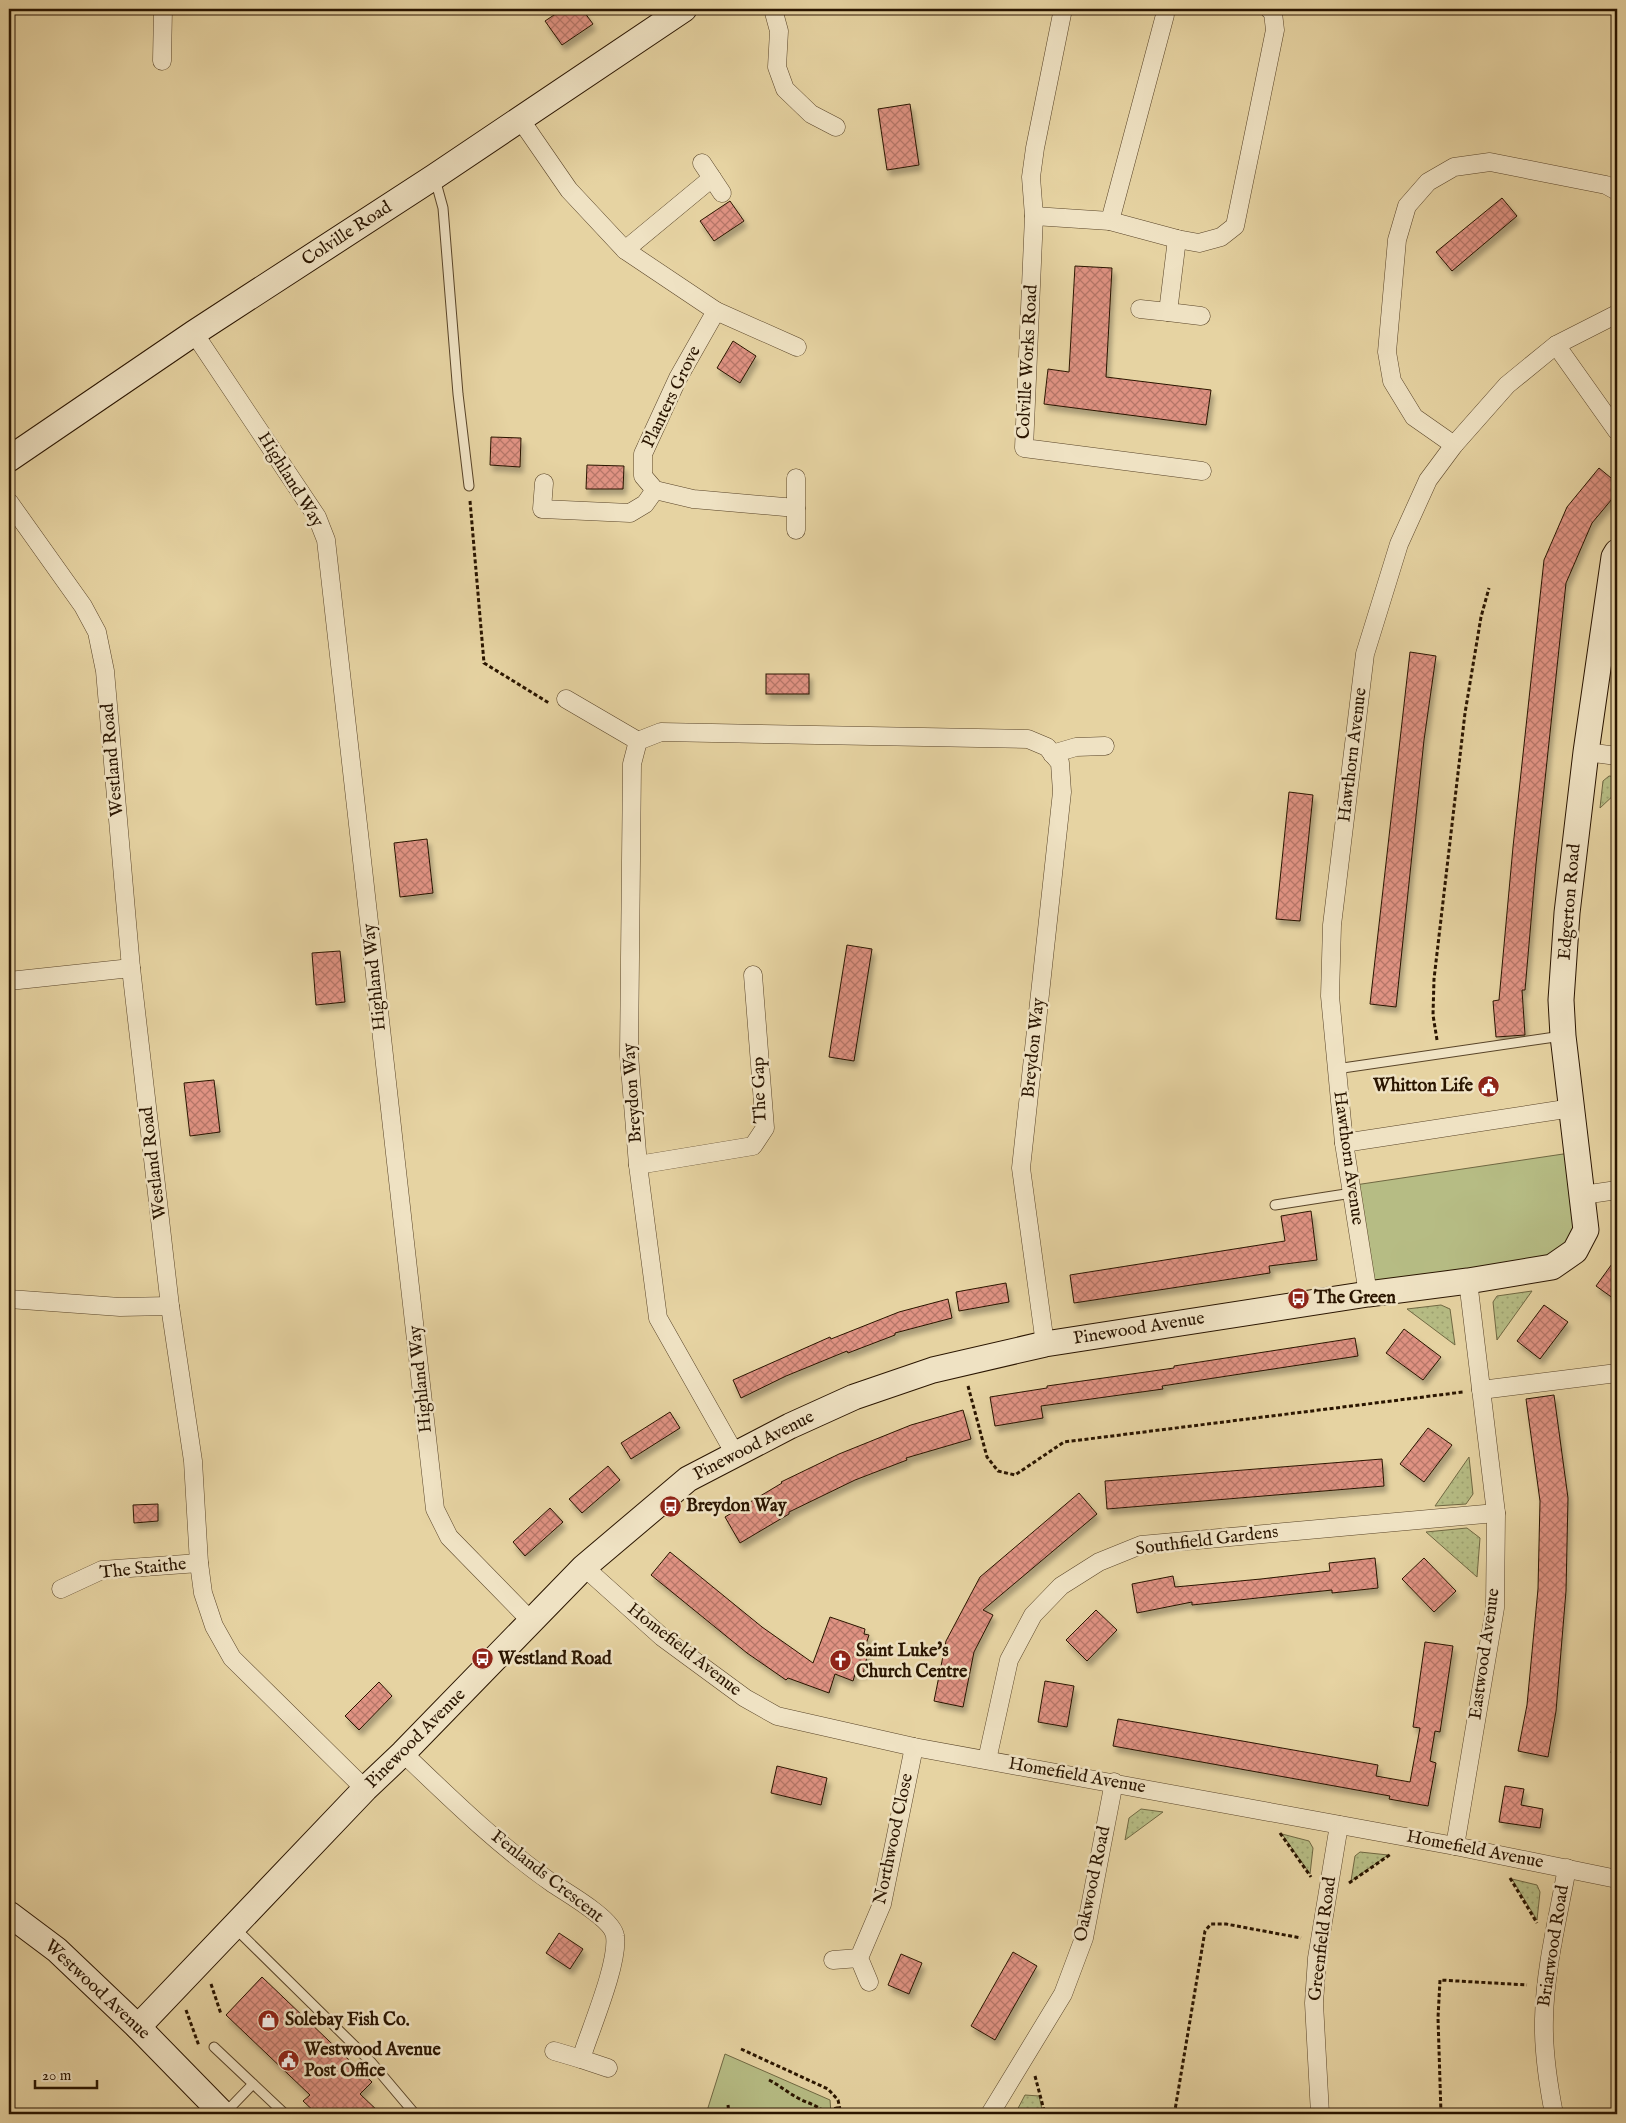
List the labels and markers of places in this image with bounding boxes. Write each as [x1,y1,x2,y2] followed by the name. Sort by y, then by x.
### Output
[1477,1074,1501,1098] public building icon: Whitton Life
[1372,1075,1474,1098] place label: Whitton Life
[1286,1286,1310,1310] bus stop icon: The Green
[1313,1287,1396,1310] place label: The Green
[658,1494,682,1518] bus stop icon: Breydon Way
[686,1495,788,1518] place label: Breydon Way
[856,1640,968,1684] place label: Saint Luke's Church Centre
[470,1647,494,1671] bus stop icon: Westland Road
[497,1648,612,1671] place label: Westland Road
[828,1649,852,1673] church icon: Saint Luke's Church Centre
[257,2008,281,2032] shop icon: Solebay Fish Co.
[285,2009,410,2032] place label: Solebay Fish Co.
[303,2039,441,2083] place label: Westwood Avenue Post Office
[276,2048,300,2072] public building icon: Westwood Avenue Post Office

